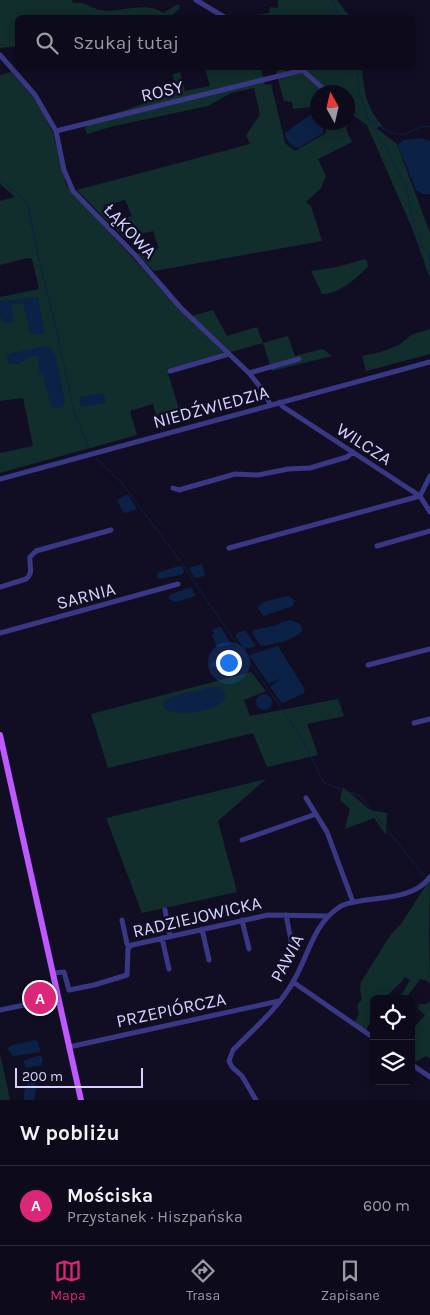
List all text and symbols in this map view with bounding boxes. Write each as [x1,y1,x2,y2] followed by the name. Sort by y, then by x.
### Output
[15,15,415,70] search box
[33,29,61,57] icon: search
[73,32,179,54] text: Szukaj tutaj
[139,75,186,107] street label: ROSY
[310,85,355,130] north arrow
[99,199,161,263] street label: ŁĄKOWA
[150,380,271,433] street label: NIEDŹWIEDZIA
[332,418,396,470] street label: WILCZA
[54,578,118,614] street label: SARNIA
[216,650,242,676] your location
[131,892,263,942] street label: RADZIEJOWICKA
[265,931,309,985] street label: PAWIA
[24,979,56,1017] pin: A
[114,987,228,1032] street label: PRZEPIÓRCZA
[370,995,415,1085] map controls
[370,995,415,1040] button: locate
[370,1040,415,1085] button: layers
[15,1065,142,1088] scale bar
[22,1068,63,1085] text: 200 m
[20,1121,120,1145] text: W pobliżu
[67,1185,153,1207] text: Mościska
[31,1196,41,1215] text: A
[363,1196,410,1215] text: 600 m
[67,1207,243,1226] text: Przystanek · Hiszpańska
[50,1257,86,1304] tab: Mapa
[186,1257,220,1304] tab: Trasa
[321,1257,380,1304] tab: Zapisane

